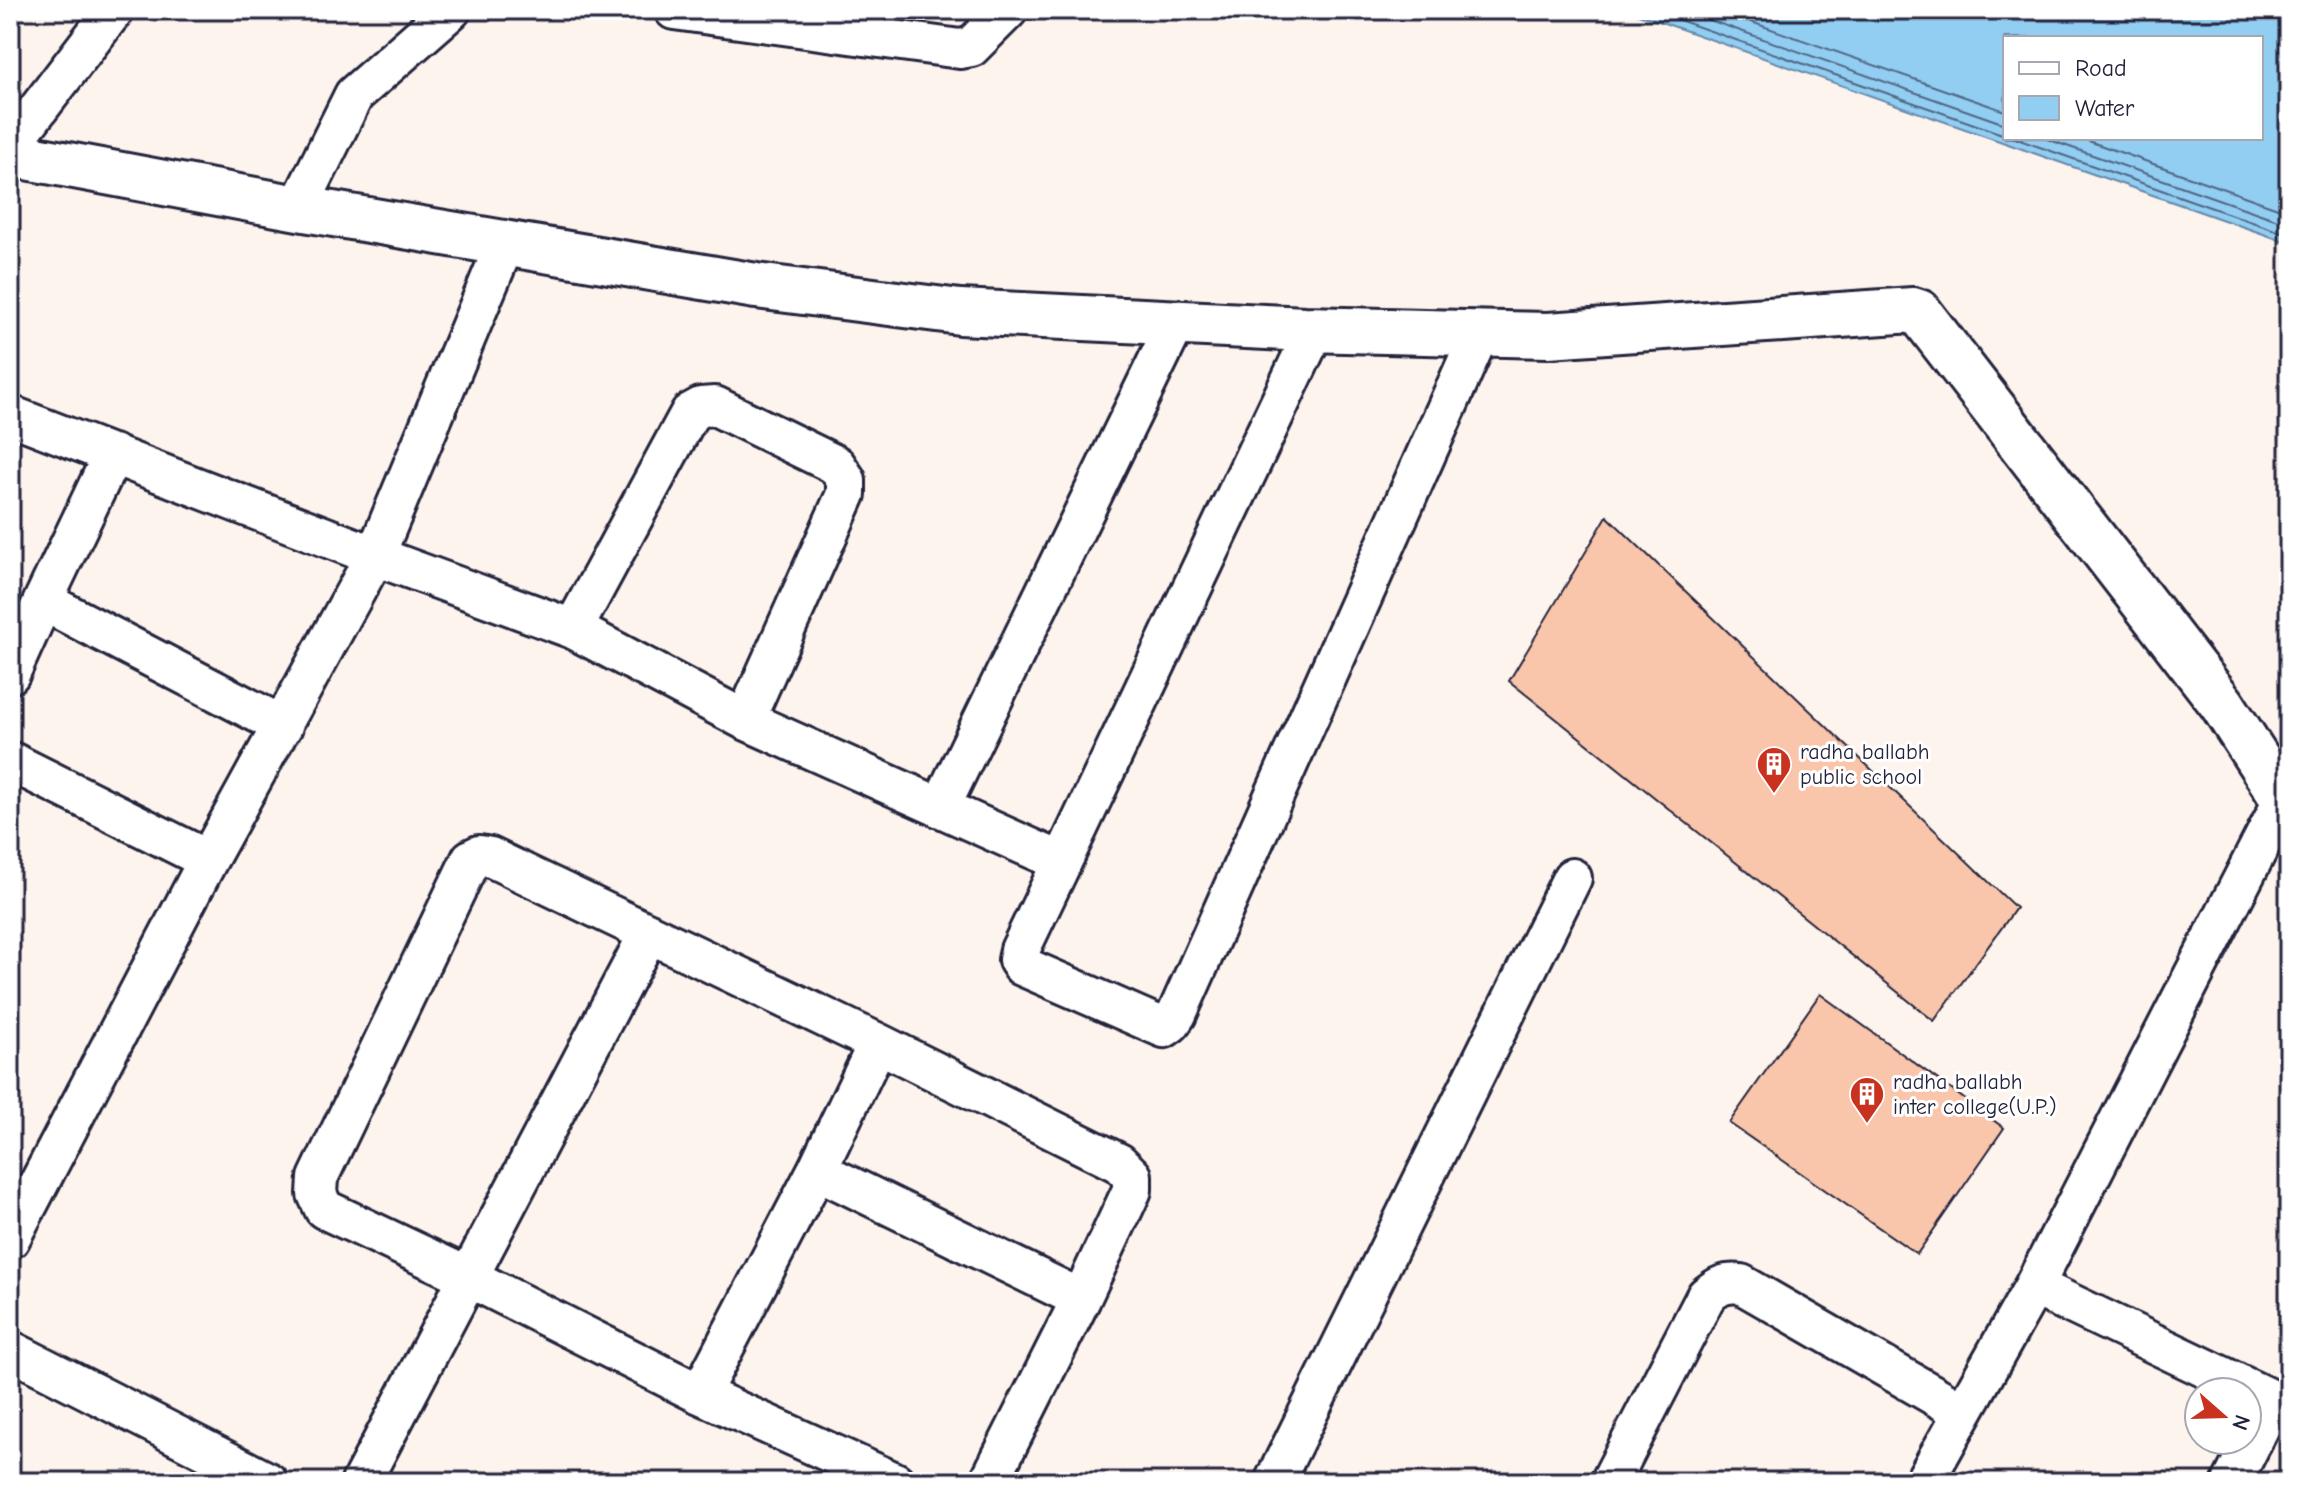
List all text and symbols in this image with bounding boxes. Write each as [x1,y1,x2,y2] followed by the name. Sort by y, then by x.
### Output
[2003,36,2263,140] legend
[2075,54,2127,82] text: Road
[2075,94,2135,122] text: Water
[1800,739,1930,790] place label: radha ballabh public school
[1755,745,1793,795] building icon: radha ballabh public school
[1893,1069,2057,1120] place label: radha ballabh inter college(U.P.)
[1848,1075,1886,1125] building icon: radha ballabh inter college(U.P.)
[2183,1376,2263,1456] north arrow
[2226,1411,2256,1434] text: N

